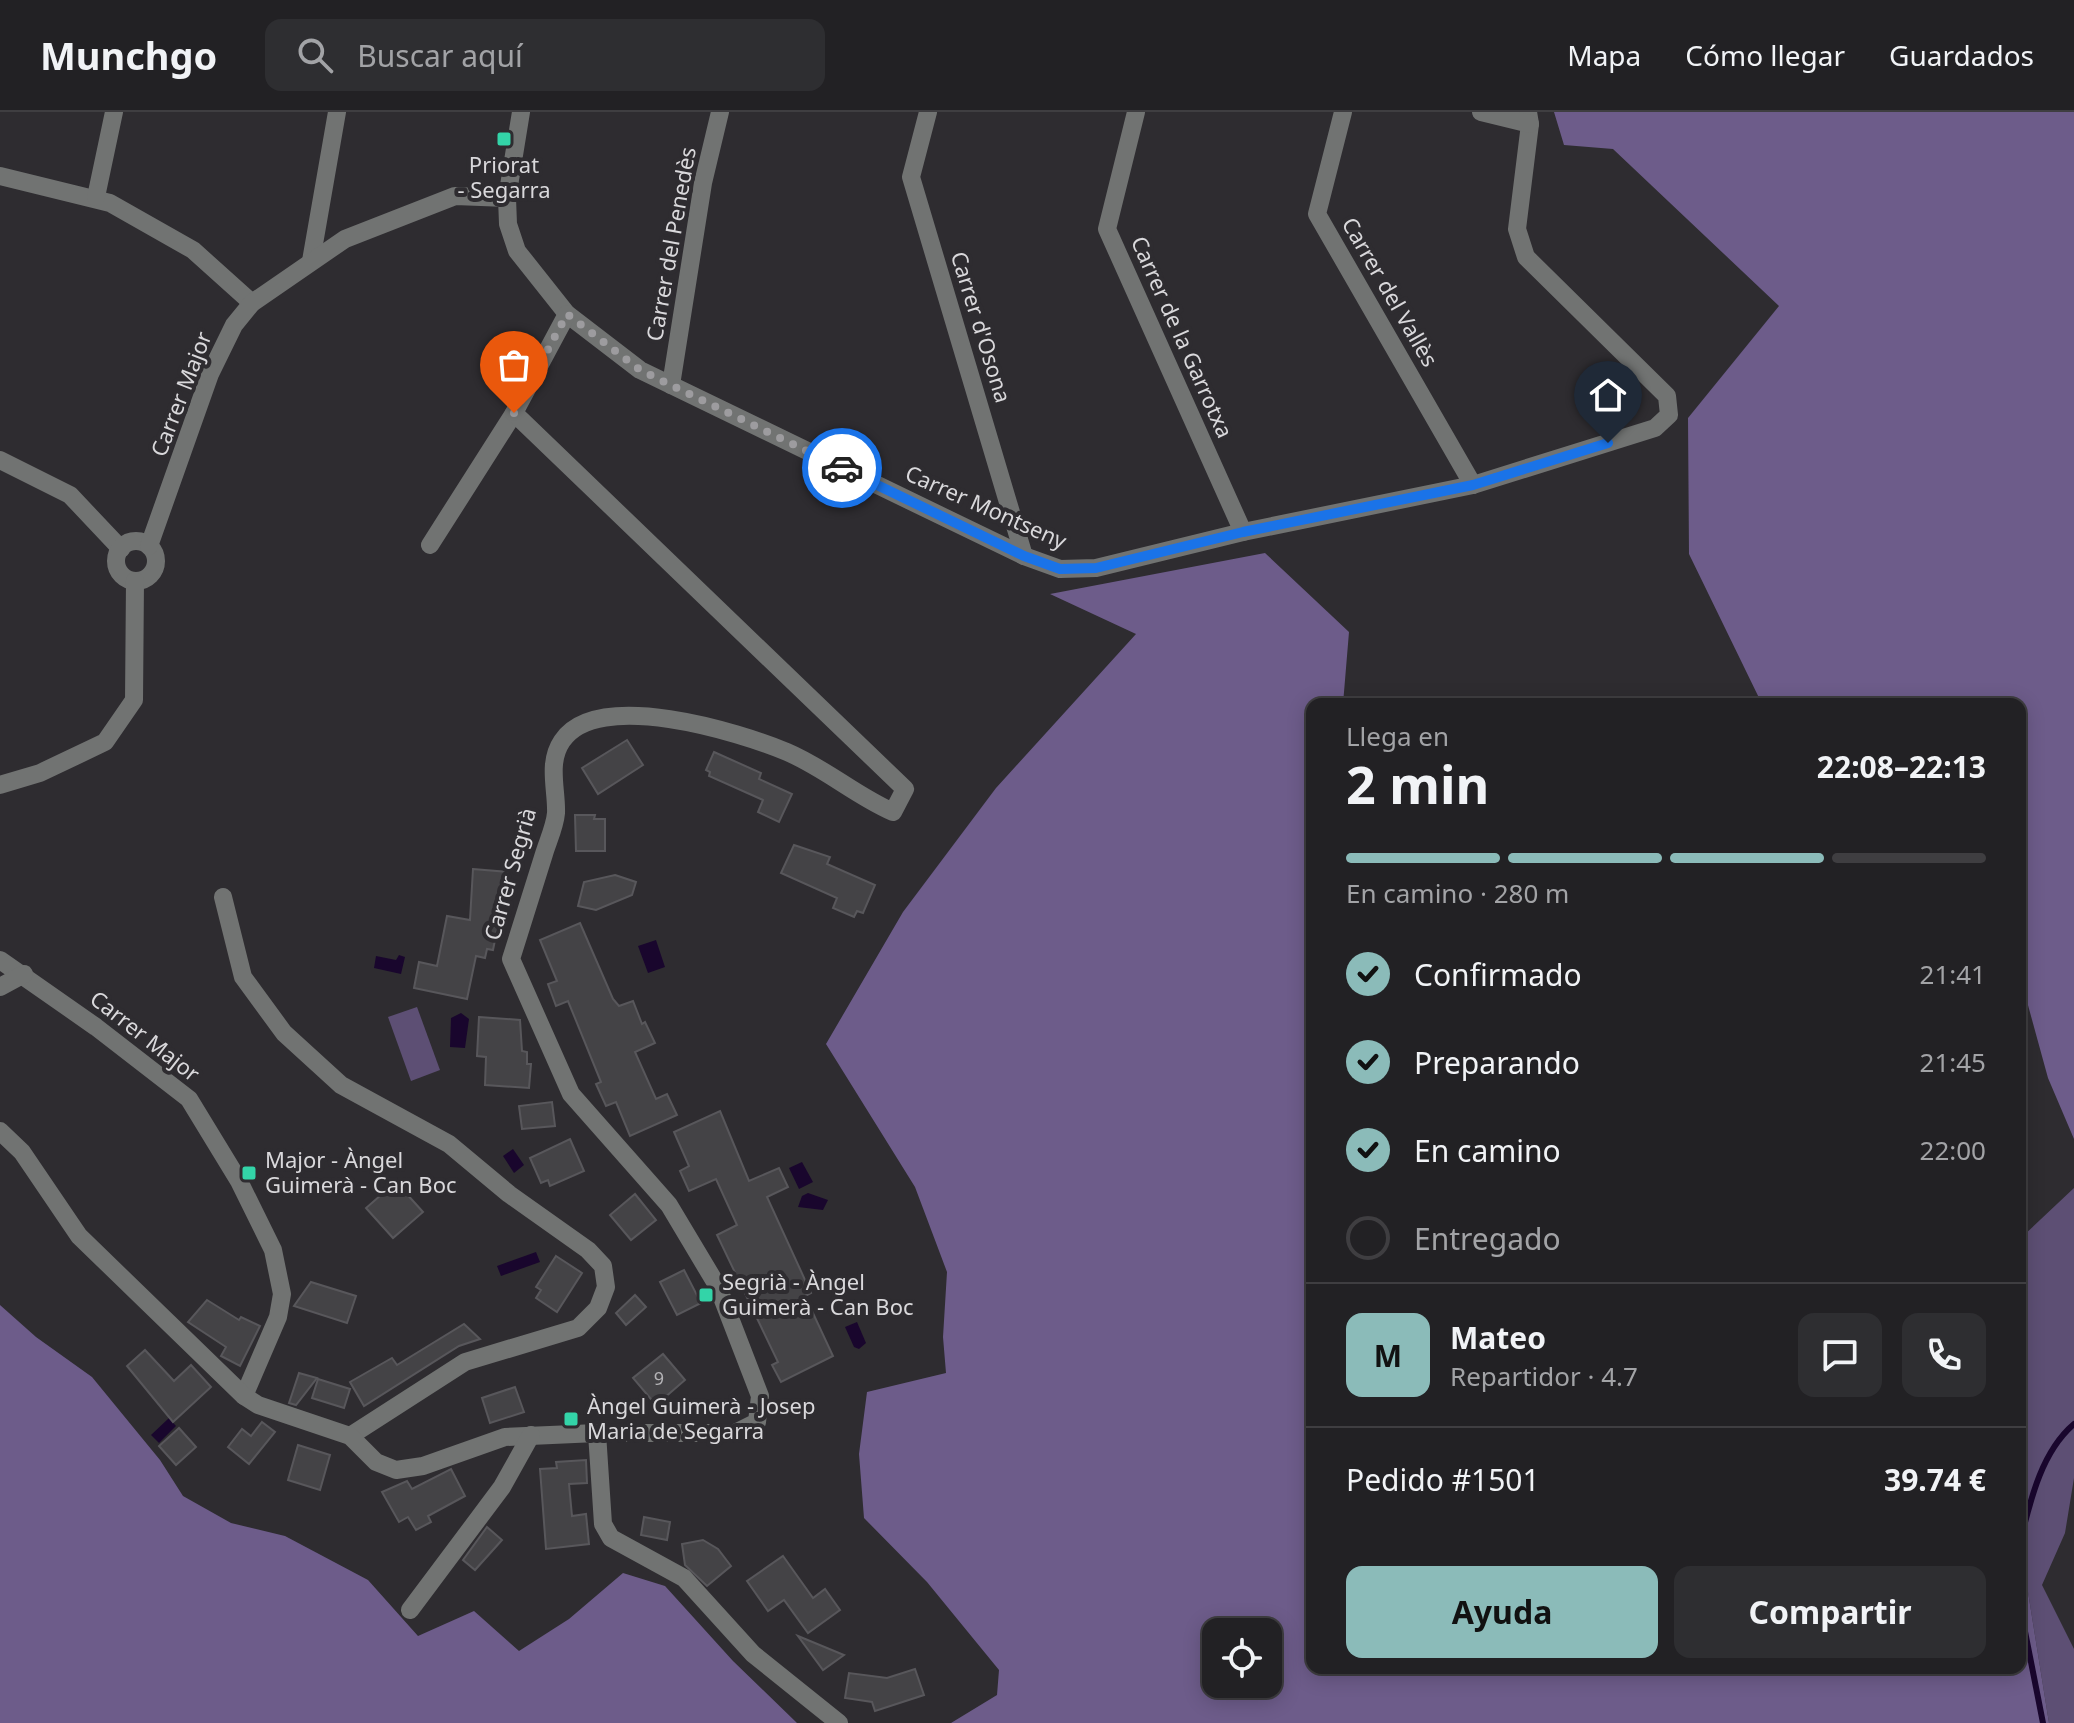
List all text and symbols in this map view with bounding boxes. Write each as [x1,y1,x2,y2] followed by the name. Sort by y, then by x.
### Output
[265,19,825,91] search box
[40,29,217,81] text: Munchgo
[293,33,337,77] icon: search
[357,35,523,76] text: Buscar aquí
[1567,36,1641,74] text: Mapa
[1685,36,1845,74] text: Cómo llegar
[1889,36,2034,74] text: Guardados
[495,130,513,148] marker: Priorat - Segarra
[638,144,702,343] street label: Carrer del Penedès
[457,149,551,204] place label: Priorat - Segarra
[1336,211,1446,372] street label: Carrer del Vallès
[1125,231,1241,442] street label: Carrer de la Garrotxa
[945,247,1019,406] street label: Carrer d'Osona
[142,327,218,460] street label: Carrer Major
[480,331,548,413] pin
[492,343,536,387] icon: bag
[1574,361,1642,443] pin
[1586,373,1630,417] icon: home
[802,428,882,508] courier
[820,446,864,490] icon: car
[901,457,1073,555] street label: Carrer Montseny
[1346,718,1449,754] text: Llega en
[1817,746,1986,787] text: 22:08–22:13
[1346,748,1489,819] text: 2 min
[476,804,542,943] street label: Carrer Segrià
[1346,875,1569,911] text: En camino · 280 m
[1346,952,1390,996] icon: check
[1414,954,1582,995] text: Confirmado
[1920,956,1986,992] text: 21:41
[85,983,207,1088] street label: Carrer Major
[1346,1040,1390,1084] icon: check
[1414,1042,1580,1083] text: Preparando
[1920,1044,1986,1080] text: 21:45
[1346,1128,1390,1172] icon: check
[1414,1130,1561,1171] text: En camino
[1920,1132,1986,1168] text: 22:00
[265,1144,457,1199] place label: Major - Àngel Guimerà - Can Boc
[240,1164,258,1182] marker: Major - Àngel Guimerà - Can Boc
[1414,1218,1561,1259] text: Entregado
[722,1266,914,1321] place label: Segrià - Àngel Guimerà - Can Boc
[697,1286,715,1304] marker: Segrià - Àngel Guimerà - Can Boc
[1798,1313,1882,1397] button: chat
[1902,1313,1986,1397] button: phone
[1450,1317,1546,1358] text: Mateo
[1374,1335,1402,1376] text: M
[1450,1358,1638,1394] text: Repartidor · 4.7
[654,1366,664,1390] house number: 9
[587,1390,816,1445] place label: Àngel Guimerà - Josep Maria de Segarra
[562,1410,580,1428] marker: Àngel Guimerà - Josep Maria de Segarra
[1346,1459,1540,1500] text: Pedido #1501
[1884,1459,1986,1500] text: 39.74 €
[1346,1566,1658,1658] button: Ayuda
[1674,1566,1986,1658] button: Compartir
[1202,1618,1282,1698] map controls
[1202,1618,1282,1698] button: locate

